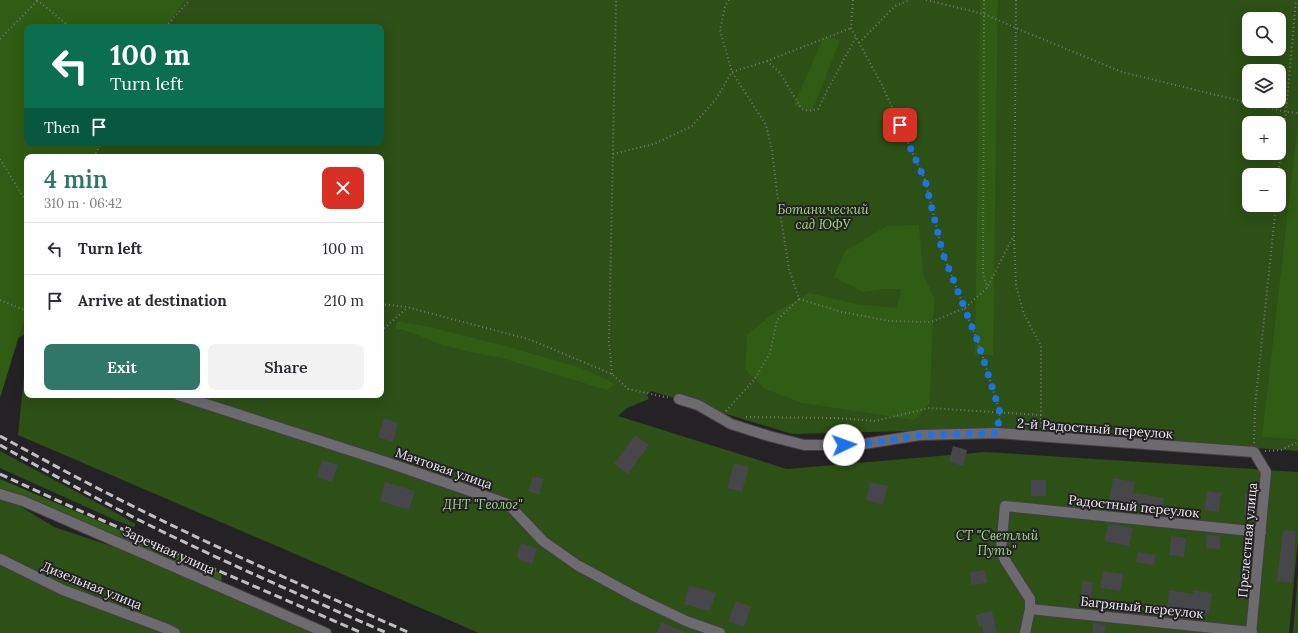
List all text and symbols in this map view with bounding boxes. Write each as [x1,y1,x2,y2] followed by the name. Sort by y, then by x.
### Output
[1242,12,1286,212] map controls
[1242,12,1286,56] button: search
[110,37,190,73] text: 100 m
[44,40,96,92] icon: left
[1242,64,1286,108] button: layers
[110,72,183,95] text: Turn left
[883,108,917,142] pin
[889,114,911,136] icon: arrive
[88,116,110,138] icon: arrive
[1242,116,1286,160] button: +
[44,118,80,137] text: Then
[44,164,108,195] text: 4 min
[322,167,364,209] button: close
[1242,168,1286,212] button: −
[44,195,122,212] text: 310 m · 06:42
[777,201,869,233] park label: Ботанический сад ЮФУ
[44,238,66,260] icon: left
[78,239,142,258] text: Turn left
[323,239,364,258] text: 100 m
[44,290,66,312] icon: arrive
[78,291,227,310] text: Arrive at destination
[324,291,364,310] text: 210 m
[44,344,200,390] button: Exit
[208,344,364,390] button: Share
[1016,415,1173,442] street label: 2-й Радостный переулок
[823,424,865,466] position arrow
[393,444,495,493] street label: Мачтовая улица
[1234,482,1261,598] street label: Прелестная улица
[1068,491,1200,522] street label: Радостный переулок
[442,496,523,513] park label: ДНТ "Геолог"
[120,522,218,579] street label: Заречная улица
[956,527,1038,559] park label: СТ "Светлый Путь"
[39,558,145,614] street label: Дизельная улица
[1080,593,1204,622] street label: Багряный переулок

